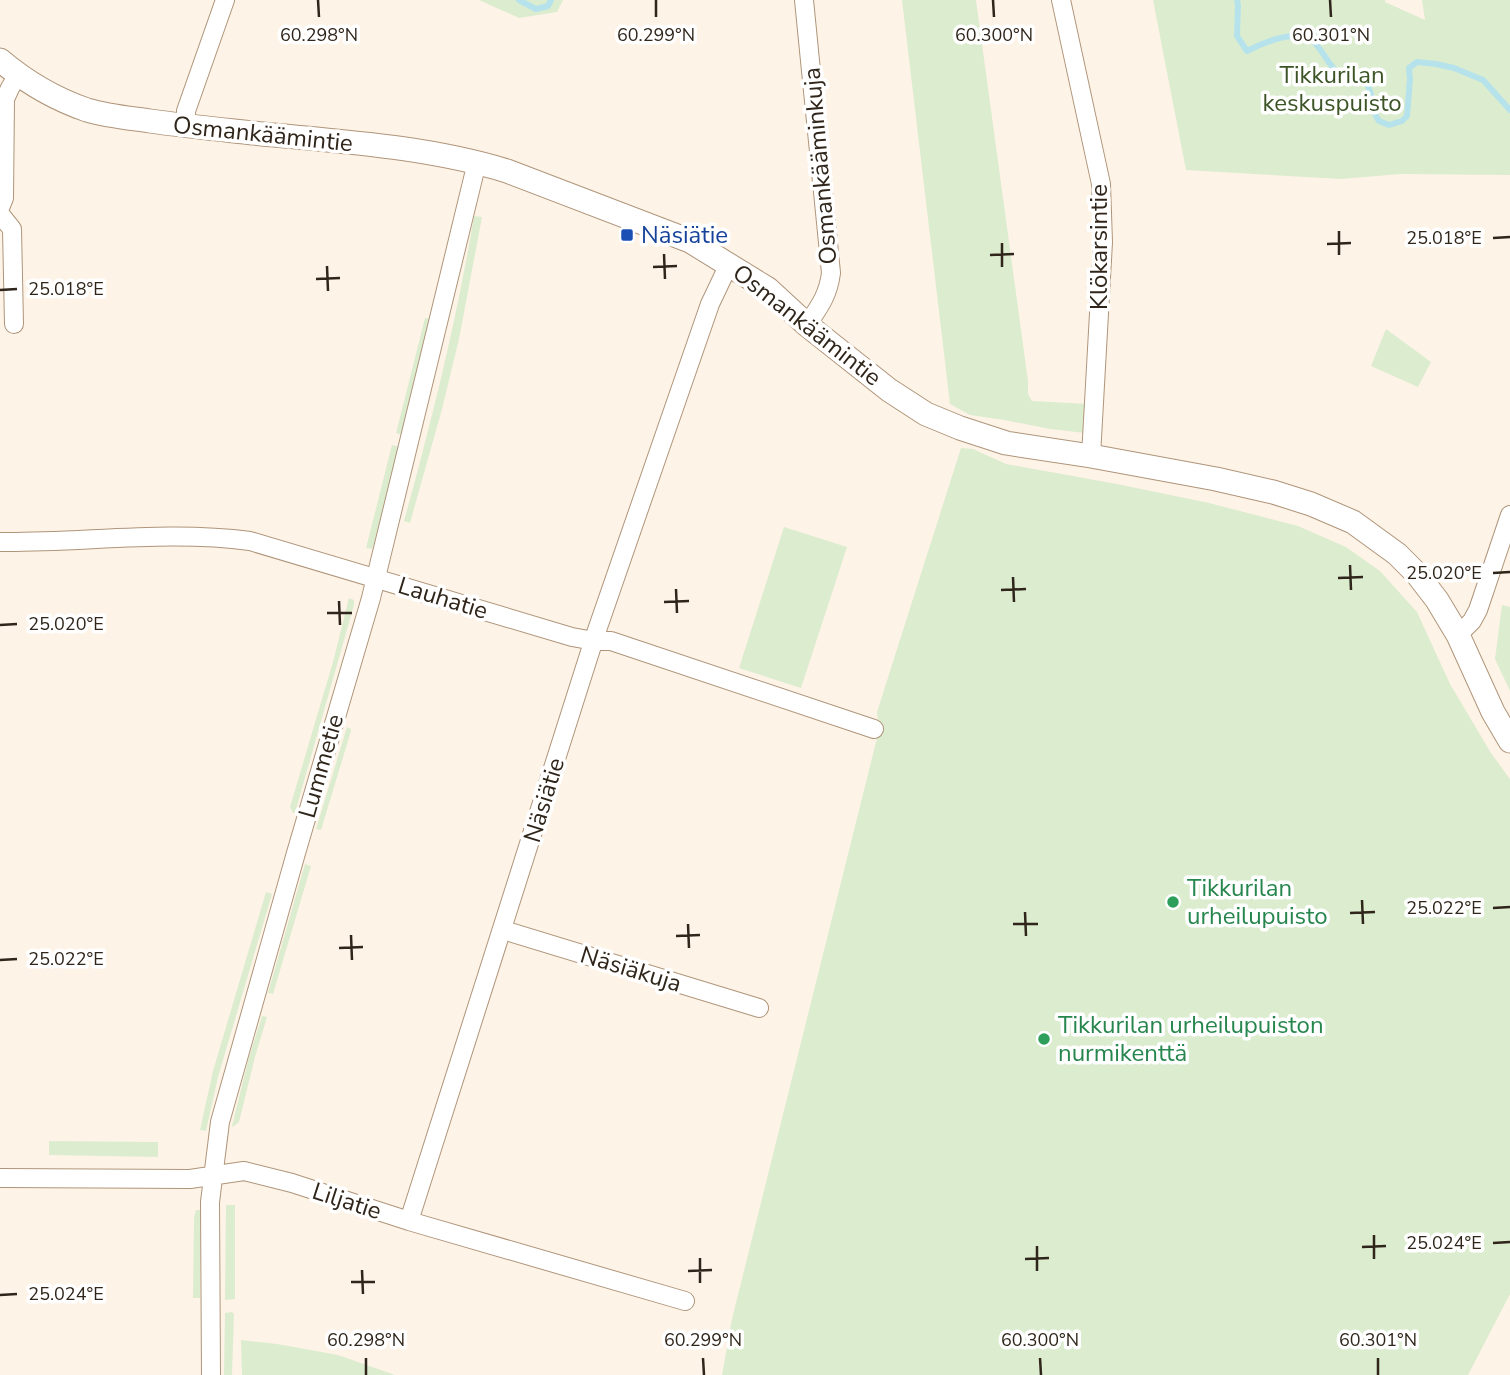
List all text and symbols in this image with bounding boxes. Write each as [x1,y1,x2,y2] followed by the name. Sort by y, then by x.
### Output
[280,23,358,47] text: 60.298°N
[617,23,695,47] text: 60.299°N
[955,23,1033,47] text: 60.300°N
[1292,23,1370,47] text: 60.301°N
[1262,59,1402,119] park label: Tikkurilan keskuspuisto
[795,66,845,266] street label: Osmankääminkuja
[171,109,355,159] street label: Osmankäämintie
[1083,184,1115,310] street label: Klökarsintie
[641,219,728,251] place label: Näsiätie
[1406,226,1482,250] text: 25.018°E
[619,227,635,243] marker: Näsiätie
[726,257,888,393] street label: Osmankäämintie
[28,277,104,301] text: 25.018°E
[1406,561,1482,585] text: 25.020°E
[394,569,492,627] street label: Lauhatie
[28,612,104,636] text: 25.020°E
[291,710,351,822] street label: Lummetie
[516,754,572,846] street label: Näsiätie
[1187,872,1328,932] place label: Tikkurilan urheilupuisto
[1165,894,1181,910] marker: Tikkurilan urheilupuisto
[1406,896,1482,920] text: 25.022°E
[577,938,685,1000] street label: Näsiäkuja
[28,947,104,971] text: 25.022°E
[1058,1009,1324,1069] place label: Tikkurilan urheilupuiston nurmikenttä
[1036,1031,1052,1047] marker: Tikkurilan urheilupuiston nurmikenttä
[308,1175,386,1227] street label: Liljatie
[1406,1231,1482,1255] text: 25.024°E
[28,1282,104,1306] text: 25.024°E
[327,1328,405,1352] text: 60.298°N
[664,1328,742,1352] text: 60.299°N
[1001,1328,1079,1352] text: 60.300°N
[1339,1328,1417,1352] text: 60.301°N

